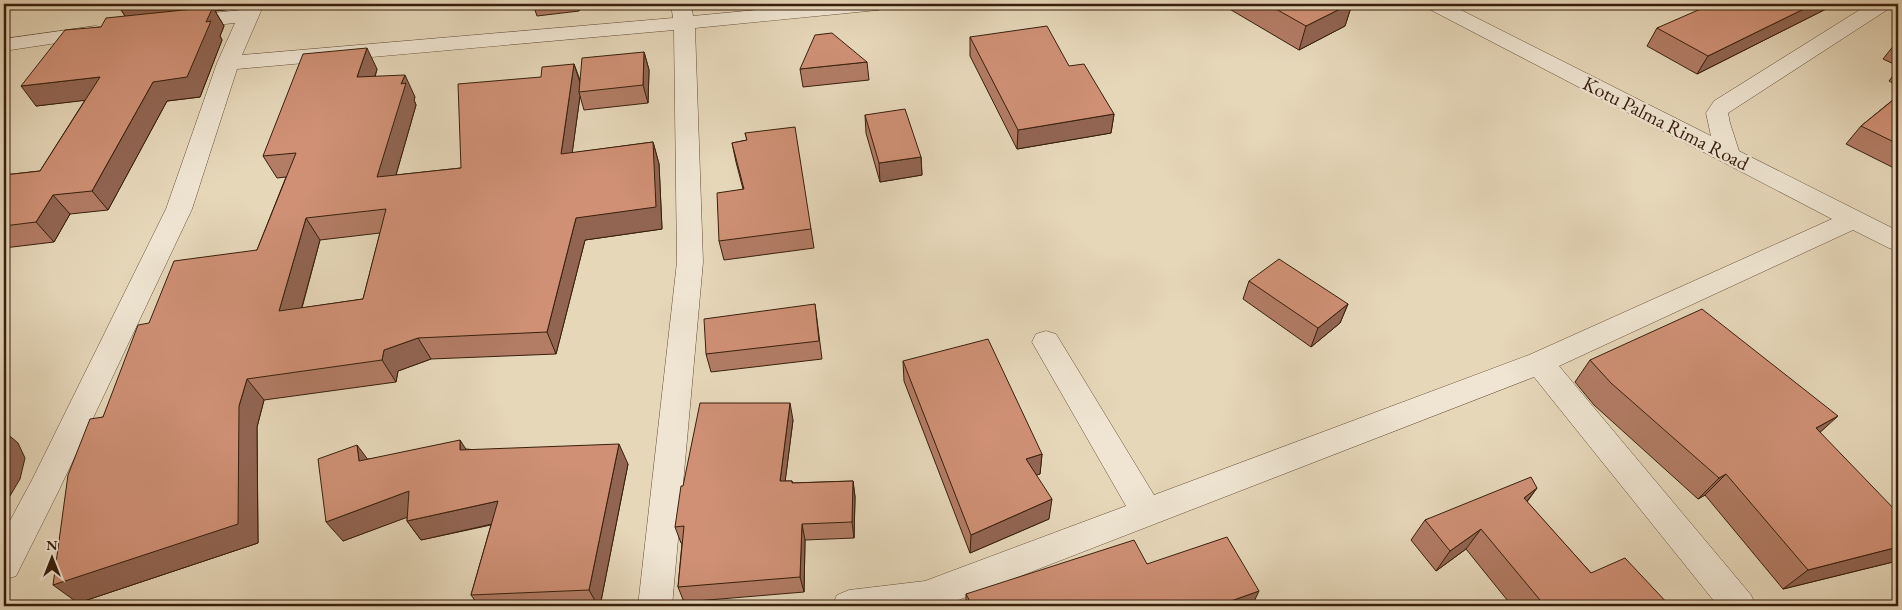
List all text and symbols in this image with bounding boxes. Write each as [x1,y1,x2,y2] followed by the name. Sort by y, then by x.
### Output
[1578,70,1754,177] street label: Kotu Palma Rima Road
[28,532,78,582] north arrow
[46,536,58,554] text: N

